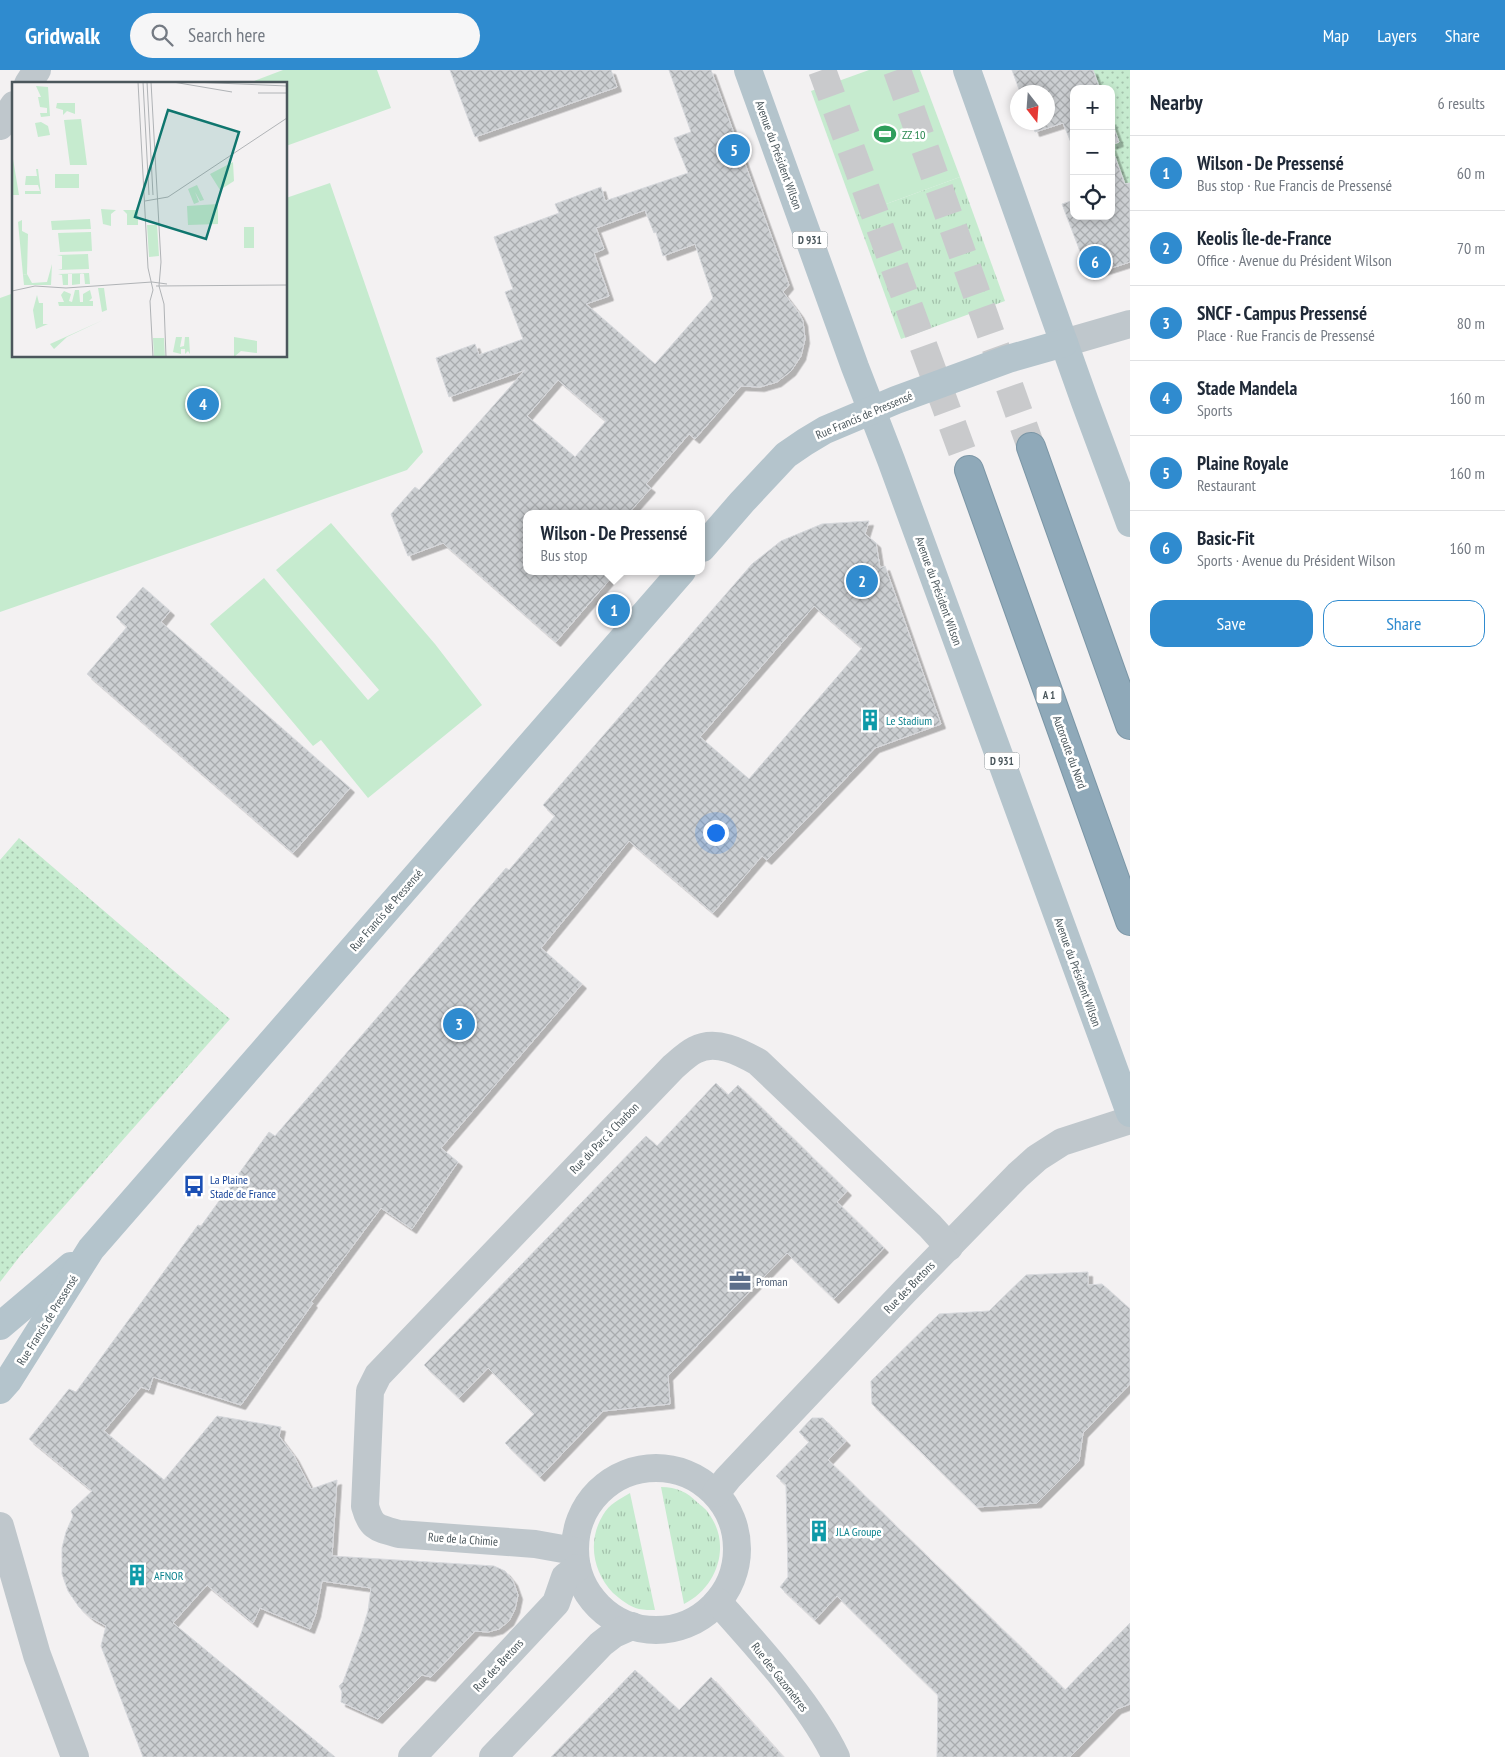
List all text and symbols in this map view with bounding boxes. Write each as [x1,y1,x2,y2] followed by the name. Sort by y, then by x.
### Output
[130,13,480,58] search box
[25,20,100,51] text: Gridwalk
[148,21,176,49] icon: search
[188,23,265,47] text: Search here
[1323,24,1349,47] text: Map
[1377,24,1417,47] text: Layers
[1445,24,1480,47] text: Share
[12,82,288,358] inset map
[1010,85,1055,130] north arrow
[1070,85,1115,220] map controls
[1070,85,1115,130] button: +
[1150,89,1203,116] text: Nearby
[1438,93,1485,113] text: 6 results
[752,98,806,212] street label: Avenue du Président Wilson
[872,121,898,147] sports icon: ZZ 10
[902,127,925,142] place label: ZZ 10
[1070,130,1115,175] button: −
[718,131,750,169] pin: 5
[1197,151,1344,175] text: Wilson - De Pressensé
[1162,163,1170,183] text: 1
[1457,163,1485,183] text: 60 m
[1070,175,1115,220] button: locate
[1197,175,1392,195] text: Bus stop · Rue Francis de Pressensé
[1197,226,1332,250] text: Keolis Île-de-France
[792,232,828,248] road number: D 931
[1162,238,1170,258] text: 2
[1457,238,1485,258] text: 70 m
[1079,243,1111,281] pin: 6
[1197,250,1392,270] text: Office · Avenue du Président Wilson
[1197,301,1367,325] text: SNCF - Campus Pressensé
[1162,313,1170,333] text: 3
[1457,313,1485,333] text: 80 m
[1197,325,1375,345] text: Place · Rue Francis de Pressensé
[1197,376,1297,400] text: Stade Mandela
[187,385,219,423] pin: 4
[813,388,915,442] street label: Rue Francis de Pressensé
[1162,388,1170,408] text: 4
[1450,388,1485,408] text: 160 m
[1197,400,1232,420] text: Sports
[1197,451,1289,475] text: Plaine Royale
[1162,463,1170,483] text: 5
[1450,463,1485,483] text: 160 m
[1197,475,1256,495] text: Restaurant
[523,510,705,575] popup
[541,521,687,545] text: Wilson - De Pressensé
[1197,526,1255,550] text: Basic-Fit
[912,534,966,648] street label: Avenue du Président Wilson
[1162,538,1170,558] text: 6
[1450,538,1485,558] text: 160 m
[541,545,587,565] text: Bus stop
[1197,550,1395,570] text: Sports · Avenue du Président Wilson
[846,562,878,600] pin: 2
[598,591,630,629] pin: 1
[1150,600,1313,647] button: Save
[1323,600,1485,647] button: Share
[1036,686,1062,704] road number: A 1
[857,707,883,733] building icon: Le Stadium
[886,713,932,728] place label: Le Stadium
[1050,713,1090,791] street label: Autoroute du Nord
[984,752,1020,769] road number: D 931
[703,820,729,846] your location
[346,866,426,954] street label: Rue Francis de Pressensé
[1051,915,1105,1029] street label: Avenue du Président Wilson
[443,1005,475,1043] pin: 3
[566,1099,642,1177] street label: Rue du Parc à Charbon
[210,1172,276,1201] place label: La Plaine Stade de France
[181,1173,207,1199] bus stop icon: La Plaine Stade de France
[880,1258,938,1316] street label: Rue des Bretons
[727,1268,753,1294] office icon: Proman
[13,1272,81,1368] street label: Rue Francis de Pressensé
[756,1274,787,1289] place label: Proman
[806,1518,832,1544] building icon: JLA Groupe
[835,1524,882,1539] place label: JLA Groupe
[428,1529,499,1549] street label: Rue de la Chimie
[124,1562,150,1588] building icon: AFNOR
[154,1568,184,1583] place label: AFNOR
[470,1635,526,1695] street label: Rue des Bretons
[748,1639,812,1715] street label: Rue des Gazomètres

